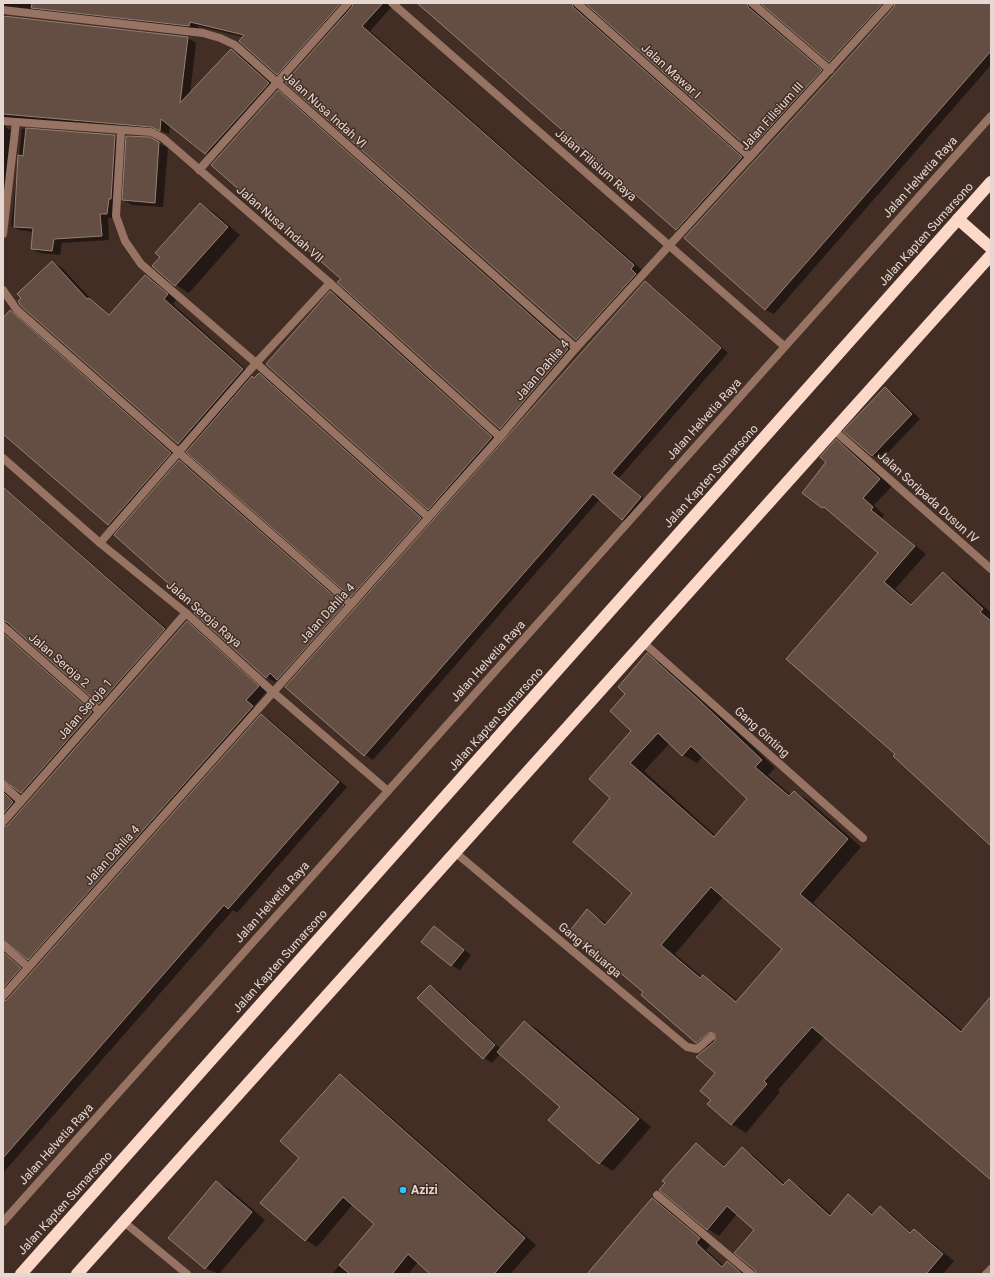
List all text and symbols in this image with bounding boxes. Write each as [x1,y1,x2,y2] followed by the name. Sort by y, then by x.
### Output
[638,41,704,101] street label: Jalan Mawar I
[281,69,369,151] street label: Jalan Nusa Indah VI
[738,79,806,153] street label: Jalan Filisium III
[553,126,639,204] street label: Jalan Filisium Raya
[880,134,960,220] street label: Jalan Helvetia Raya
[876,179,976,289] street label: Jalan Kapten Sumarsono
[234,183,326,265] street label: Jalan Nusa Indah VII
[512,337,572,403] street label: Jalan Dahlia 4
[664,376,744,462] street label: Jalan Helvetia Raya
[661,421,761,531] street label: Jalan Kapten Sumarsono
[875,448,981,546] street label: Jalan Soripada Dusun IV
[164,578,244,650] street label: Jalan Seroja Raya
[297,580,358,646] street label: Jalan Dahlia 4
[448,618,528,704] street label: Jalan Helvetia Raya
[26,630,92,690] street label: Jalan Seroja 2
[446,664,546,774] street label: Jalan Kapten Sumarsono
[55,676,115,742] street label: Jalan Seroja 1
[732,704,792,760] street label: Gang Ginting
[82,822,143,888] street label: Jalan Dahlia 4
[232,859,312,945] street label: Jalan Helvetia Raya
[230,906,330,1016] street label: Jalan Kapten Sumarsono
[556,920,624,980] street label: Gang Keluarga
[16,1101,96,1187] street label: Jalan Helvetia Raya
[15,1148,115,1258] street label: Jalan Kapten Sumarsono
[411,1183,438,1197] place label: Azizi
[398,1185,408,1195] marker: Azizi

